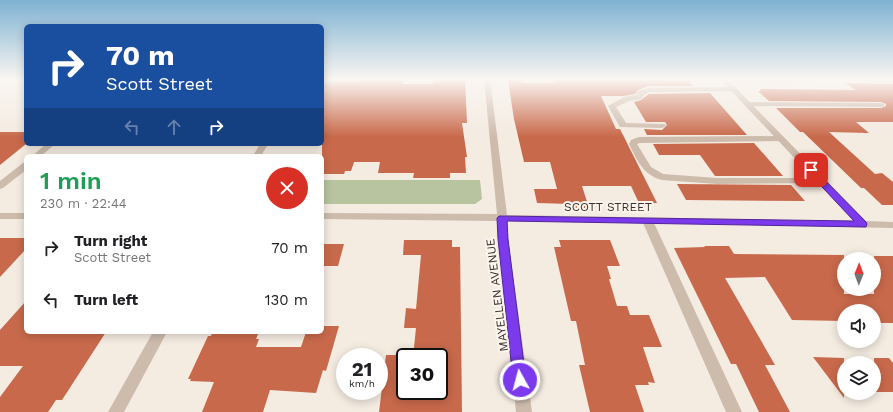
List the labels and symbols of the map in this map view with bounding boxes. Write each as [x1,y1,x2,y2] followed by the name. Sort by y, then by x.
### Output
[794,153,828,187] pin
[564,200,652,214] street label: SCOTT STREET
[483,237,511,352] street label: MAYELLEN AVENUE
[837,252,881,296] north arrow
[396,348,448,400] speed limit sign: 30
[499,359,541,401] position arrow

